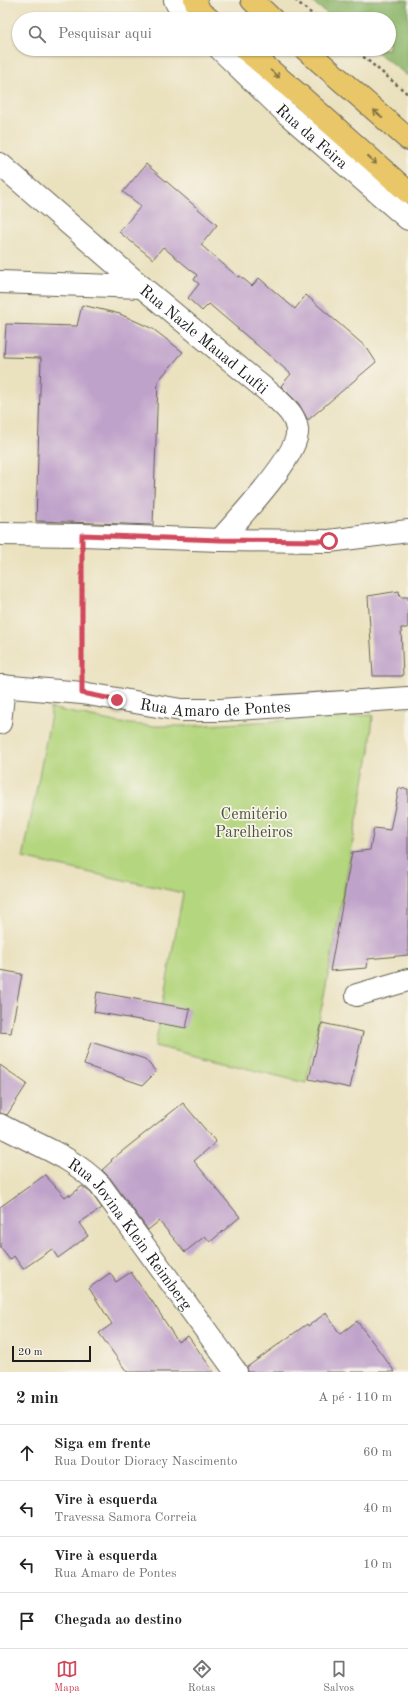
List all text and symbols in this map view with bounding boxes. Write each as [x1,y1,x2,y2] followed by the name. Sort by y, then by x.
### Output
[12,12,396,56] search box
[26,23,48,45] icon: search
[58,27,152,42] text: Pesquisar aqui
[269,69,280,78] one-way arrow
[272,102,350,173] street label: Rua da Feira
[373,109,384,118] one-way arrow
[367,155,377,165] one-way arrow
[136,283,270,398] street label: Rua Nazle Mauad Lufti
[320,532,338,550] route start
[108,691,126,709] route end
[139,697,291,720] street label: Rua Amaro de Pontes
[215,807,293,841] park label: Cemitério Parelheiros
[65,1156,194,1314] street label: Rua Jovina Klein Reimberg
[12,1344,91,1363] scale bar
[18,1347,43,1358] text: 20 m
[16,1390,59,1407] text: 2 min
[318,1391,392,1404] text: A pé · 110 m
[54,1437,151,1452] text: Siga em frente
[16,1442,38,1464] icon: ahead
[363,1446,392,1459] text: 60 m
[54,1455,237,1468] text: Rua Doutor Dioracy Nascimento
[54,1493,158,1508] text: Vire à esquerda
[16,1498,38,1520] icon: left
[363,1502,392,1515] text: 40 m
[54,1511,197,1524] text: Travessa Samora Correia
[54,1549,158,1564] text: Vire à esquerda
[16,1554,38,1576] icon: left
[363,1558,392,1571] text: 10 m
[54,1567,177,1580] text: Rua Amaro de Pontes
[16,1610,38,1632] icon: arrive
[54,1613,182,1628] text: Chegada ao destino
[54,1658,80,1696] tab: Mapa
[188,1658,215,1696] tab: Rotas
[323,1658,354,1696] tab: Salvos

